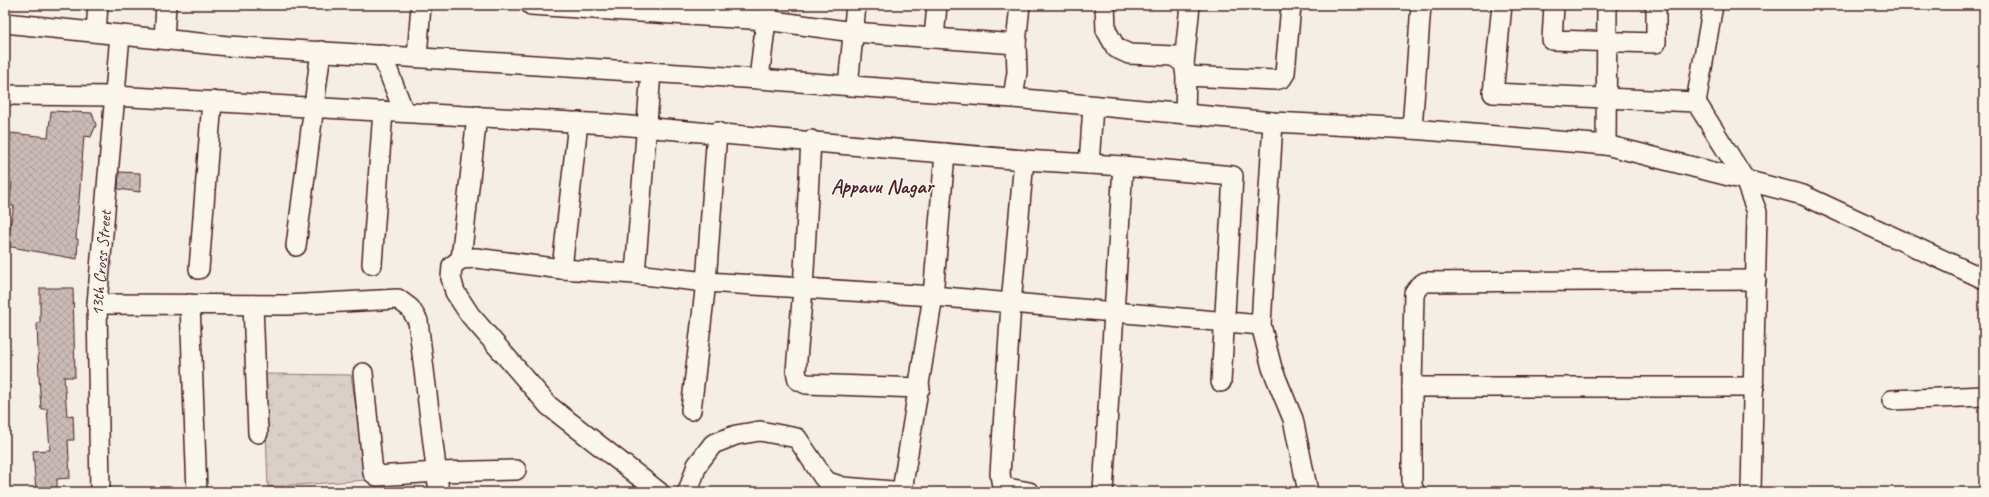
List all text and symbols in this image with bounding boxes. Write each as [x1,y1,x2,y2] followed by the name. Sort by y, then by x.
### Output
[831,173,936,199] district label: Appavu Nagar
[87,207,116,316] street label: 13th Cross Street

